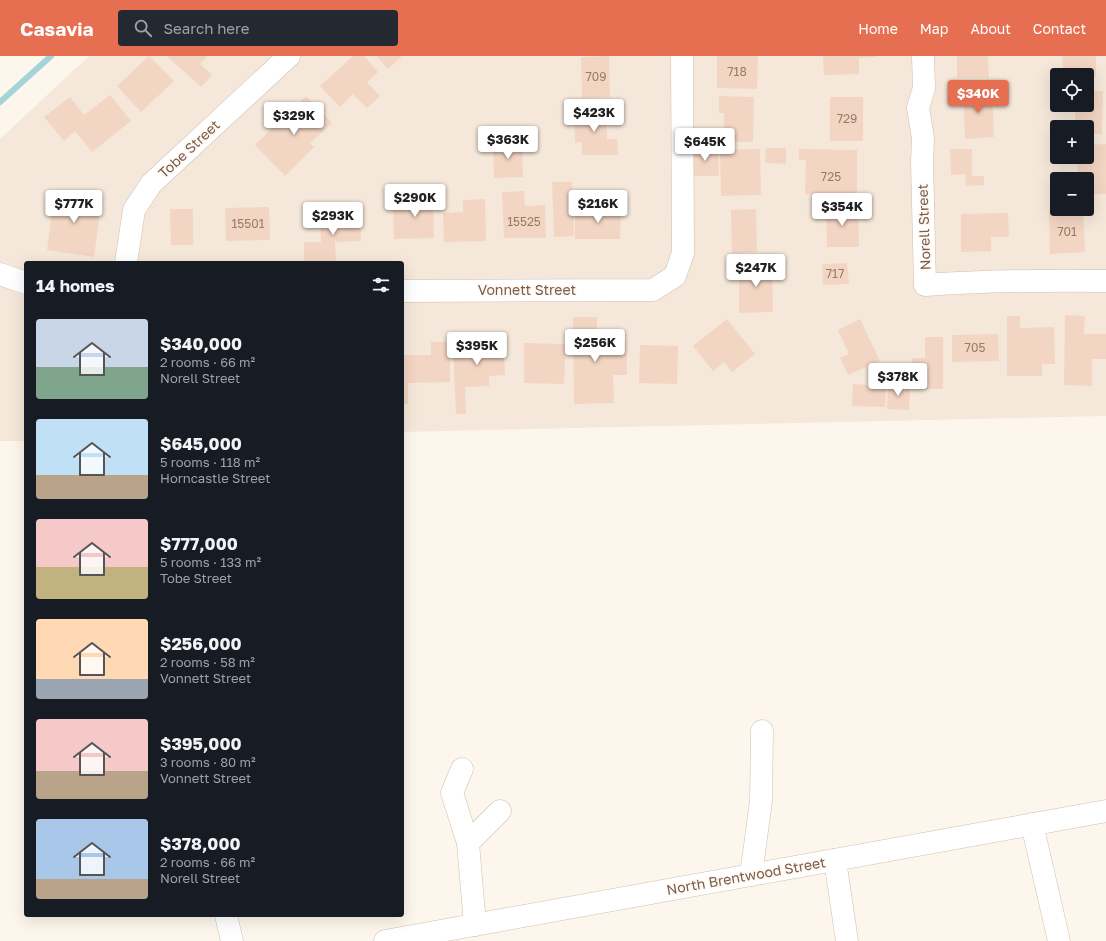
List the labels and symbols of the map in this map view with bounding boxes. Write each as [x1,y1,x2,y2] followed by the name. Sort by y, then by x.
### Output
[727,64,747,79] house number: 718
[585,69,607,84] house number: 709
[950,80,1006,114] pin: $340K
[566,99,622,133] pin: $423K
[266,102,322,136] pin: $329K
[837,111,857,126] house number: 729
[155,116,223,181] street label: Tobe Street
[480,126,536,160] pin: $363K
[677,128,733,162] pin: $645K
[821,169,841,184] house number: 725
[387,184,443,218] pin: $290K
[913,184,934,270] street label: Norell Street
[46,190,102,224] pin: $777K
[570,190,626,224] pin: $216K
[814,193,870,227] pin: $354K
[305,202,361,236] pin: $293K
[507,214,541,229] house number: 15525
[231,216,265,231] house number: 15501
[1057,224,1077,239] house number: 701
[728,254,784,288] pin: $247K
[826,266,844,281] house number: 717
[478,281,576,298] street label: Vonnett Street
[567,329,623,363] pin: $256K
[449,332,505,366] pin: $395K
[965,340,985,355] house number: 705
[870,363,926,397] pin: $378K
[665,853,827,898] street label: North Brentwood Street

